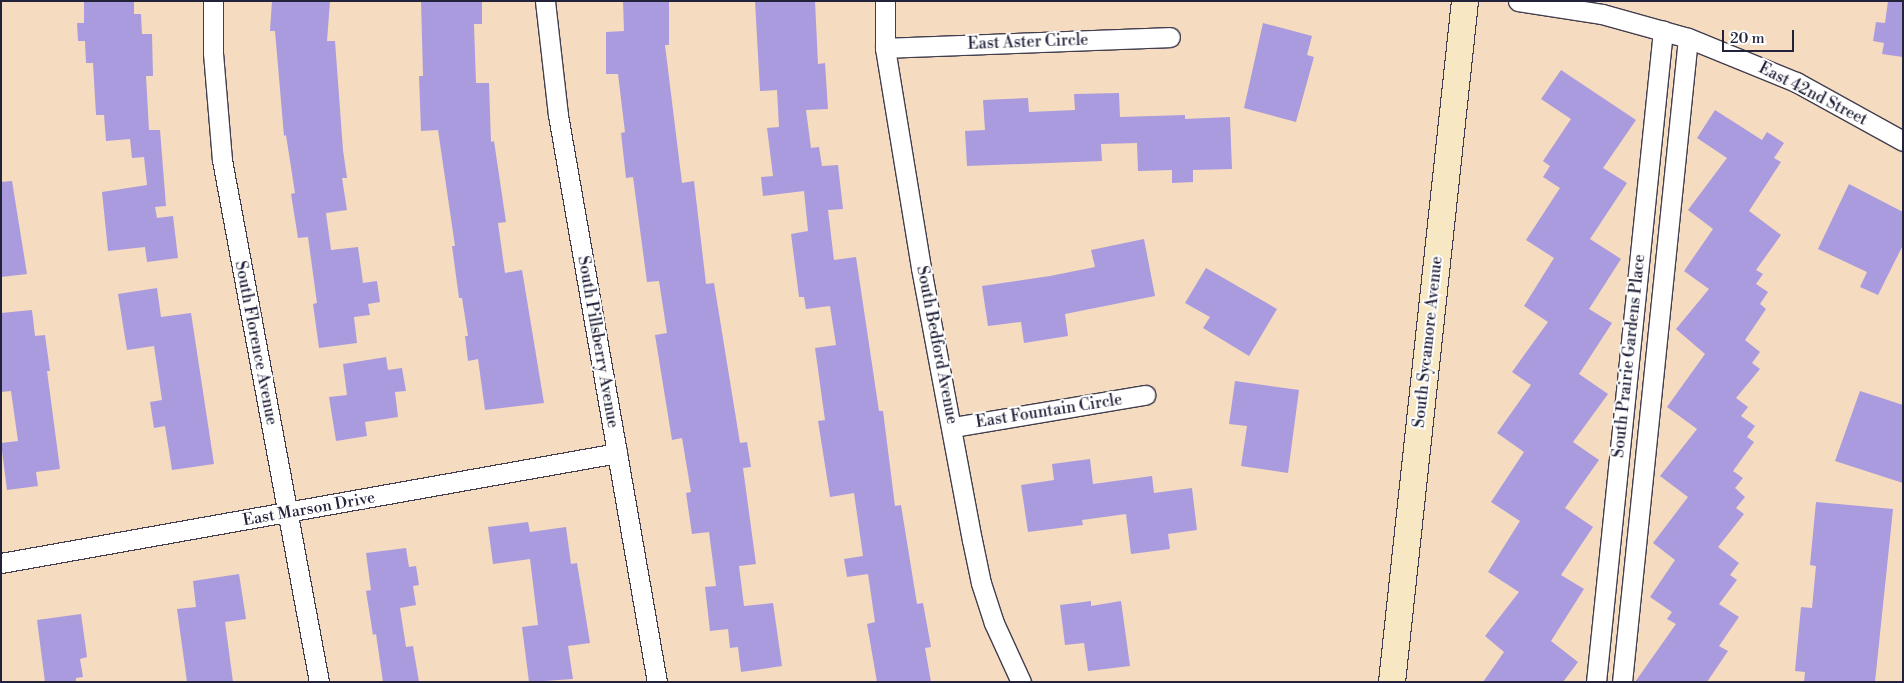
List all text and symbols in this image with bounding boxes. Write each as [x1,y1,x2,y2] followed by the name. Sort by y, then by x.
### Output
[1724,20,1796,52] scale bar
[1730,29,1765,48] text: 20 m
[967,30,1089,54] street label: East Aster Circle
[1756,58,1870,130] street label: East 42nd Street
[1609,253,1649,459] street label: South Prairie Gardens Place
[573,254,623,430] street label: South Pillsberry Avenue
[1409,255,1447,429] street label: South Sycamore Avenue
[231,259,281,427] street label: South Florence Avenue
[912,264,962,426] street label: South Bedford Avenue
[974,390,1124,432] street label: East Fountain Circle
[241,488,377,530] street label: East Marson Drive

